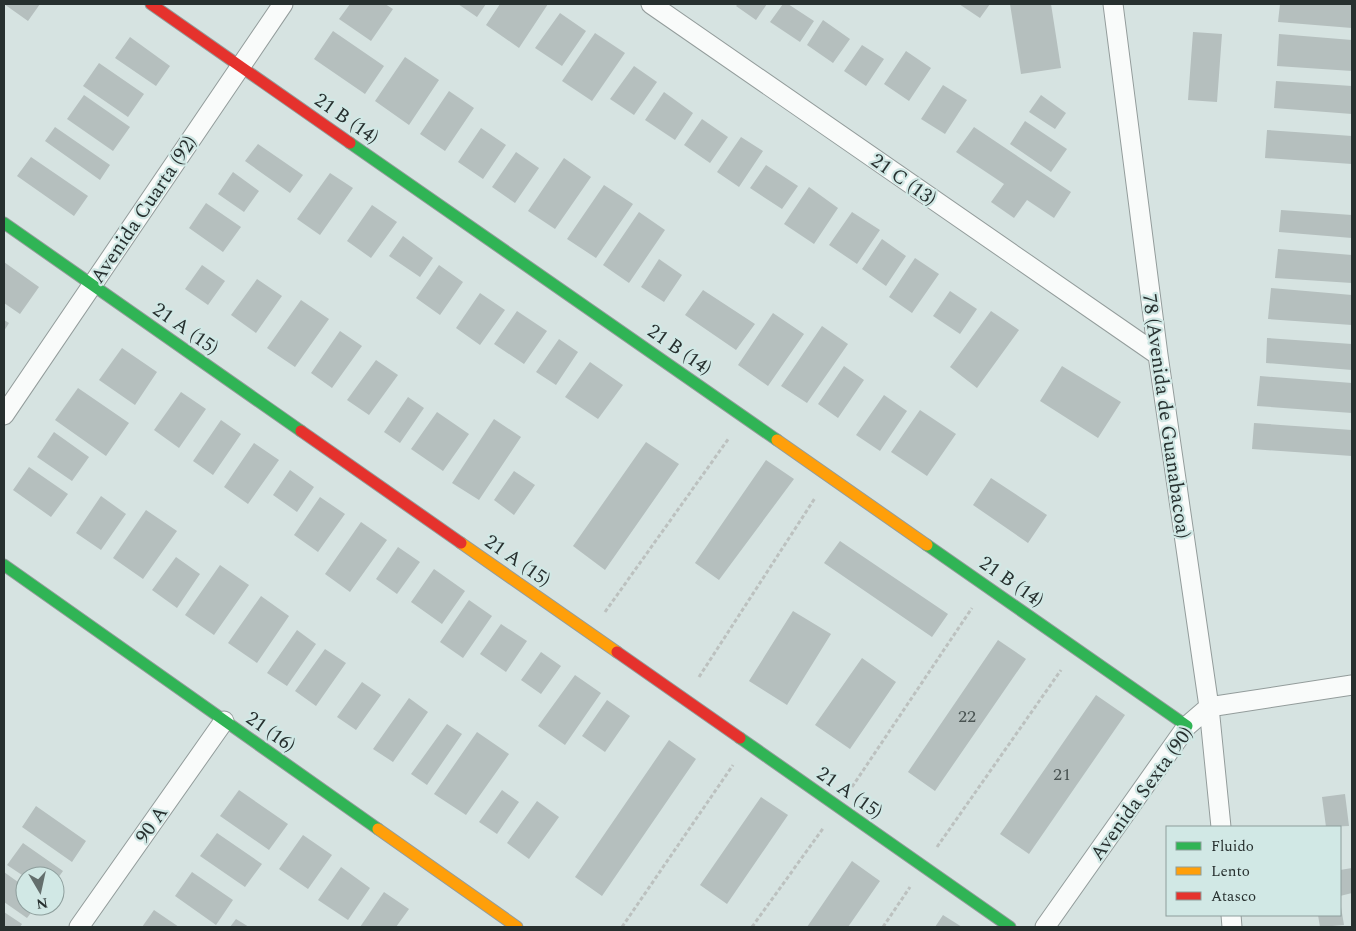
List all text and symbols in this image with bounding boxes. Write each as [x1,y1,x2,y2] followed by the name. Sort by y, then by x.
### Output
[308,86,385,152] street label: 21 B (14)
[83,130,205,289] street label: Avenida Cuarta (92)
[864,146,943,213] street label: 21 C (13)
[1134,292,1198,540] street label: 78 (Avenida de Guanabacoa)
[146,295,225,363] street label: 21 A (15)
[641,317,718,383] street label: 21 B (14)
[478,527,557,595] street label: 21 A (15)
[973,549,1050,615] street label: 21 B (14)
[958,703,976,730] house number: 22
[239,704,302,760] street label: 21 (16)
[1083,720,1201,867] street label: Avenida Sexta (90)
[810,759,889,827] street label: 21 A (15)
[1053,761,1071,788] house number: 21
[128,800,176,850] street label: 90 A
[1166,826,1341,916] legend
[1211,835,1254,858] text: Fluido
[1211,860,1250,883] text: Lento
[15,866,65,916] north arrow
[1211,885,1256,908] text: Atasco
[35,892,49,915] text: N

